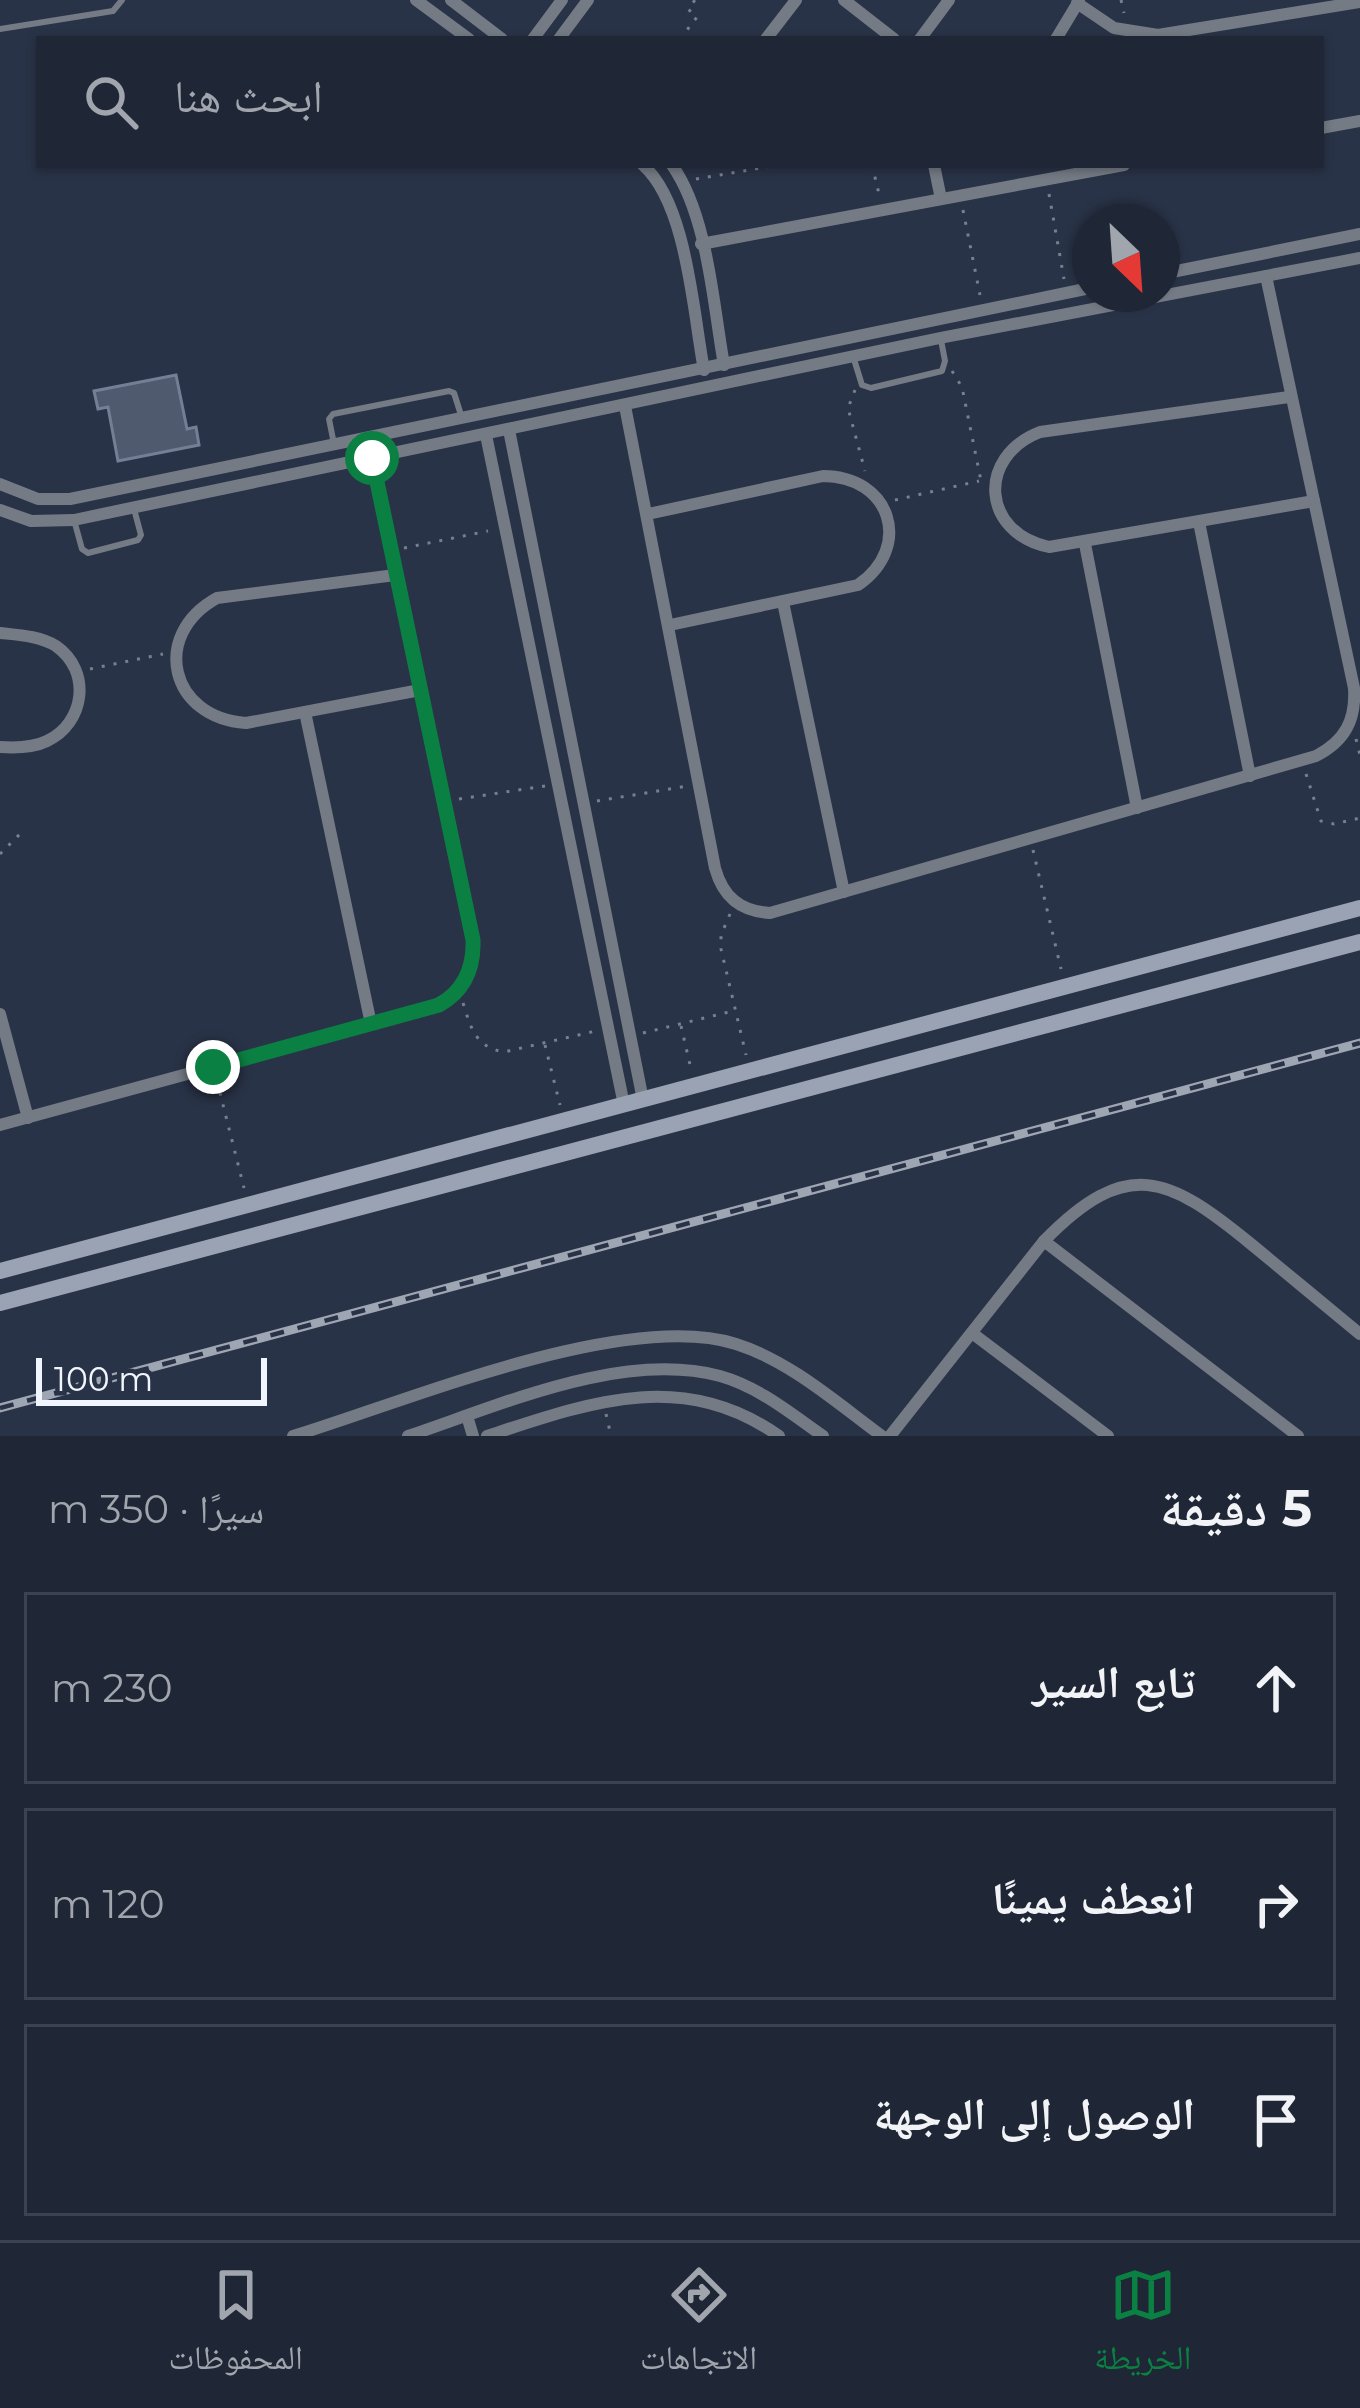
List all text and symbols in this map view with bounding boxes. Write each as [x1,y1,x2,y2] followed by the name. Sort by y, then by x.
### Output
[36,36,1324,168] search box
[174,68,323,123] text: ابحث هنا
[78,69,144,135] icon: search
[1072,204,1180,312] north arrow
[345,431,399,485] route start
[186,1040,240,1094] route end
[36,1352,267,1405] scale bar
[54,1359,153,1399] text: 100 m
[1160,1477,1312,1539] text: 5 دقيقة
[48,1485,264,1533] text: سيرًا · 350 m
[1032,1654,1195,1709] text: تابع السير
[1243,1655,1309,1721] icon: ahead
[51,1664,173,1712] text: 230 m
[991,1870,1195,1925] text: انعطف يمينًا
[1243,1871,1309,1937] icon: right
[51,1880,165,1928] text: 120 m
[874,2086,1195,2141] text: الوصول إلى الوجهة
[1243,2087,1309,2153] icon: arrive
[169,2262,303,2390] tab: المحفوظات
[640,2262,757,2390] tab: الاتجاهات
[1094,2262,1191,2390] tab: الخريطة

